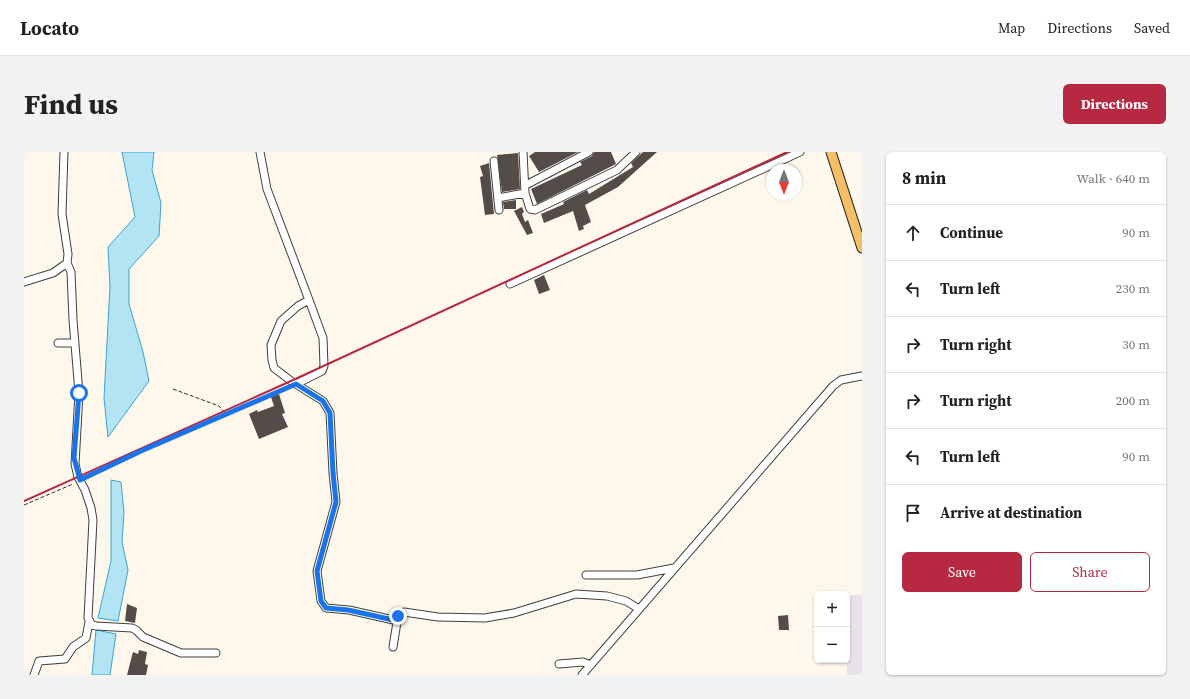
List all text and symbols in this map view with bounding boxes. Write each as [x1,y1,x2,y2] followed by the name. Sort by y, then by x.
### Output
[20,15,79,41] text: Locato
[998,18,1025,38] text: Map
[1047,18,1112,38] text: Directions
[1134,18,1170,38] text: Saved
[1063,84,1166,124] button: Directions
[24,85,118,123] text: Find us
[766,164,802,200] north arrow
[902,166,946,190] text: 8 min
[1077,170,1150,187] text: Walk · 640 m
[902,222,924,244] icon: ahead
[940,222,1003,243] text: Continue
[1122,224,1150,241] text: 90 m
[902,278,924,300] icon: left
[940,278,1000,299] text: Turn left
[1116,280,1150,297] text: 230 m
[902,334,924,356] icon: right
[940,334,1012,355] text: Turn right
[1122,336,1150,353] text: 30 m
[70,384,88,402] route start
[902,390,924,412] icon: right
[940,390,1012,411] text: Turn right
[1116,392,1150,409] text: 200 m
[902,446,924,468] icon: left
[940,446,1000,467] text: Turn left
[1122,448,1150,465] text: 90 m
[902,502,924,524] icon: arrive
[940,502,1082,523] text: Arrive at destination
[902,552,1022,592] button: Save
[1030,552,1150,592] button: Share
[814,591,850,663] map controls
[814,591,850,627] button: +
[389,607,407,625] route end
[814,627,850,663] button: −

